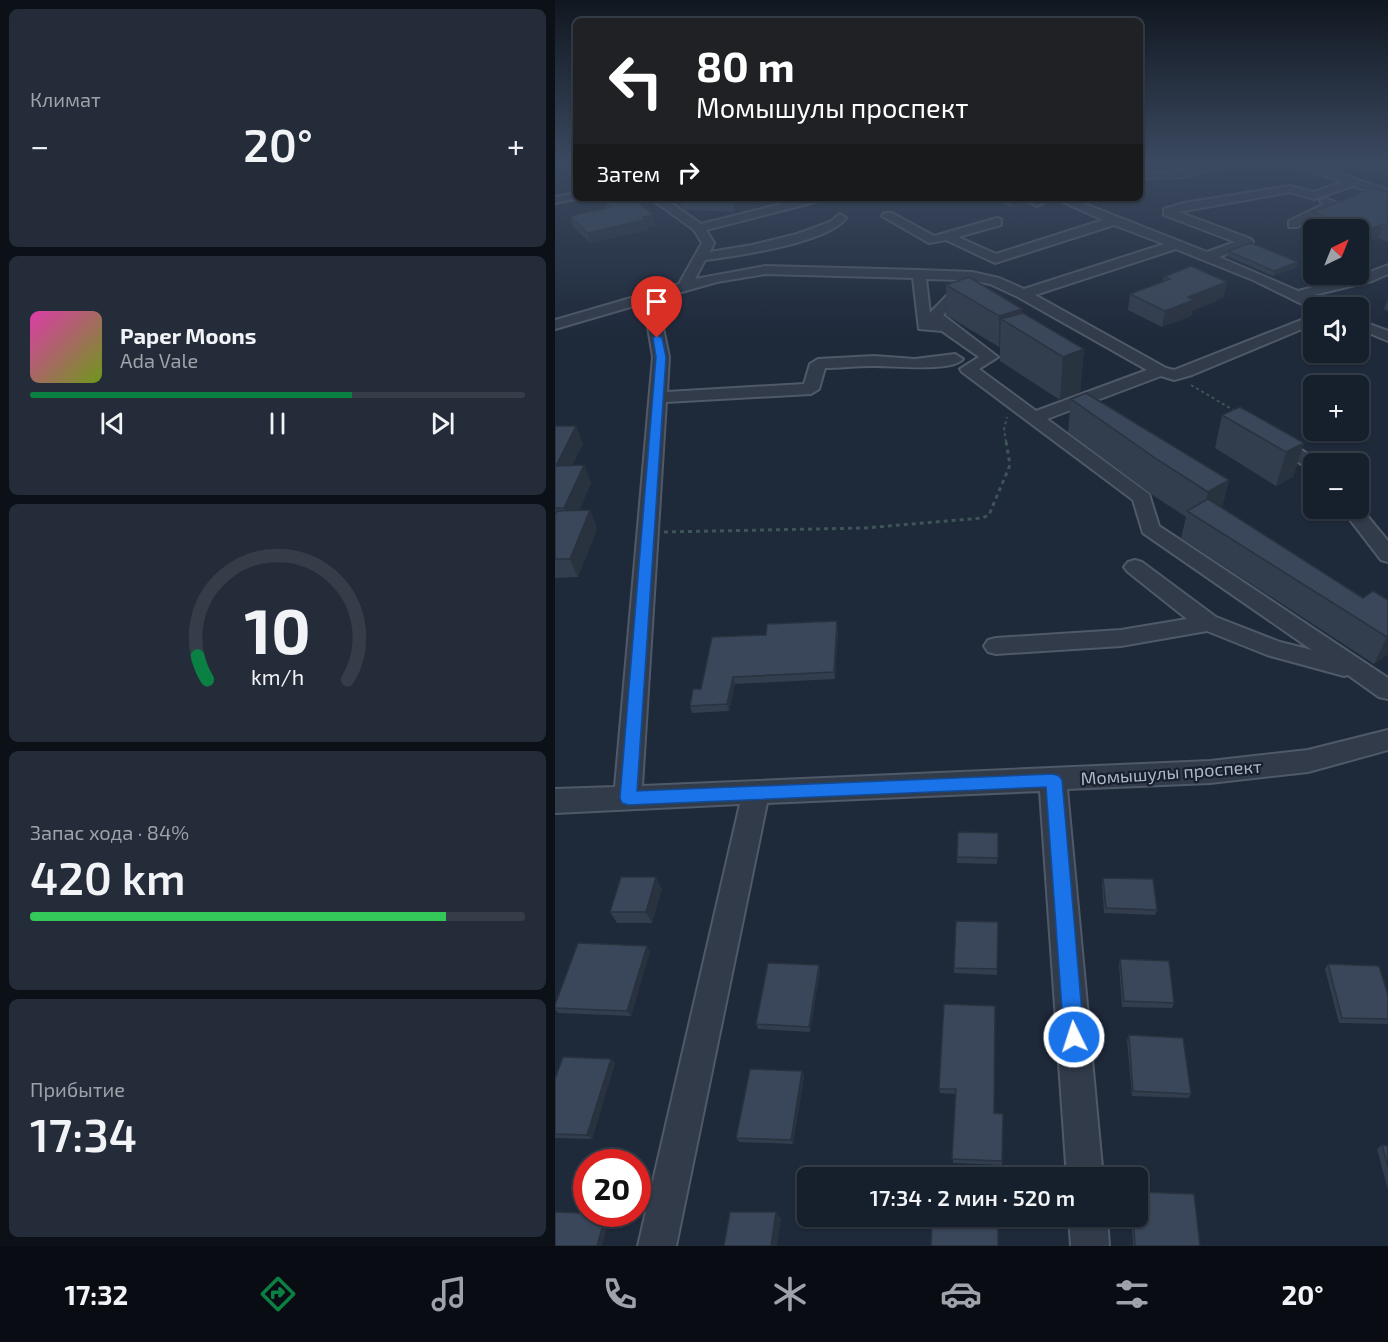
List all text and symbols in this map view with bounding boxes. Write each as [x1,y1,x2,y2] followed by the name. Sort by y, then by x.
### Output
[696,40,795,90] text: 80 m
[597,42,675,120] icon: left
[30,87,101,111] text: Климат
[696,91,968,123] text: Момышулы проспект
[243,117,313,171] text: 20°
[30,125,49,165] text: −
[507,125,525,165] text: +
[672,156,705,189] icon: right
[597,160,660,186] text: Затем
[1303,219,1369,285] north arrow
[1303,219,1369,519] map controls
[631,276,682,338] pin
[640,285,673,318] icon: arrive
[1303,297,1369,363] button: sound
[120,322,256,348] text: Paper Moons
[120,348,198,372] text: Ada Vale
[1303,375,1369,441] button: +
[96,407,129,440] icon: previous
[261,407,294,440] icon: pause
[426,407,459,440] icon: next
[1303,453,1369,519] button: −
[244,592,311,667] text: 10
[251,664,304,689] text: km/h
[1080,755,1263,789] street label: Момышулы проспект
[30,820,189,844] text: Запас хода · 84%
[30,850,186,904] text: 420 km
[1042,1005,1106,1069] position arrow
[30,1077,125,1101] text: Прибытие
[30,1107,137,1161] text: 17:34
[573,1149,651,1227] speed limit sign: 20
[870,1184,1075,1210] text: 17:34 · 2 мин · 520 m
[257,1273,299,1315] icon: directions
[428,1273,470,1315] icon: music
[599,1273,641,1315] icon: phone
[769,1273,811,1315] icon: climate
[940,1273,982,1315] icon: car
[1111,1273,1153,1315] icon: filters
[64,1278,128,1310] text: 17:32
[1282,1278,1324,1310] text: 20°

